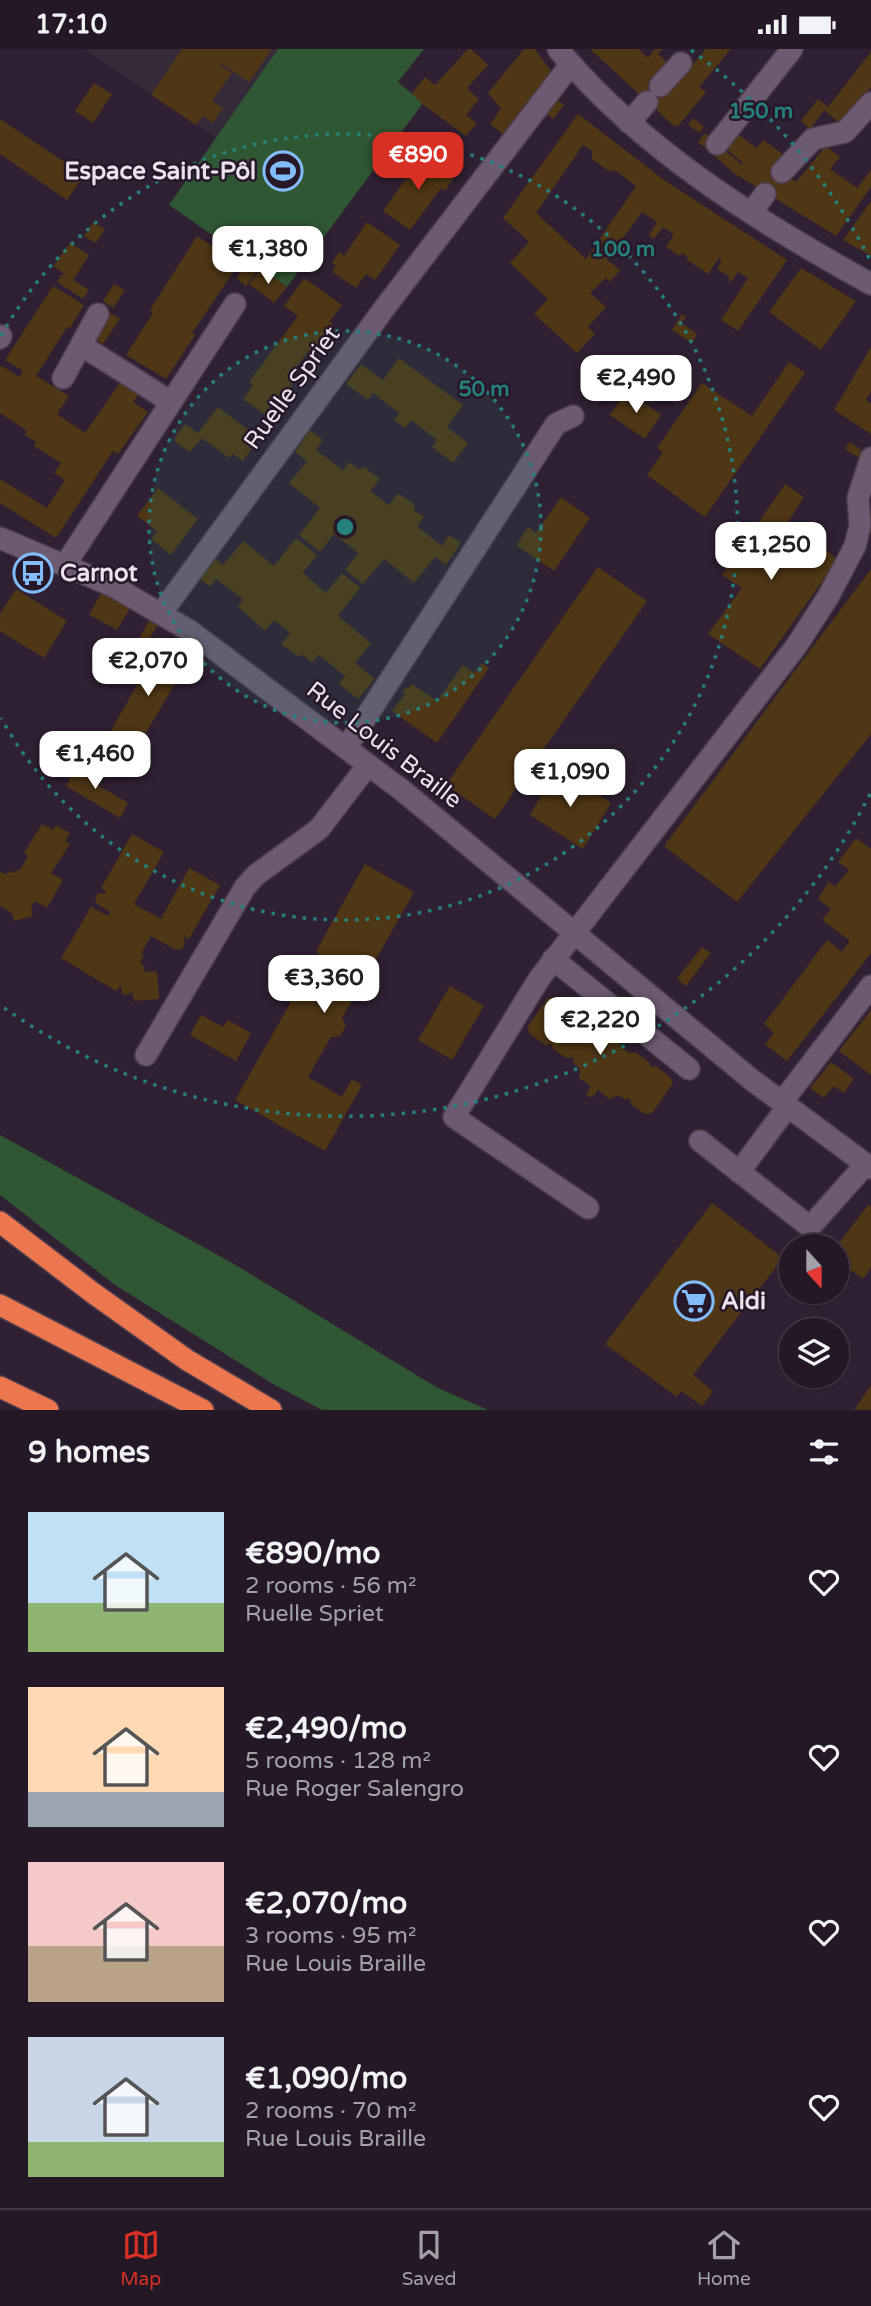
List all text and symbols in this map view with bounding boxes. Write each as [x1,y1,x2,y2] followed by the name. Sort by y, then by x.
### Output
[35,9,107,40] text: 17:10
[729,99,793,124] text: 150 m
[377,132,459,192] pin: €890
[388,141,448,169] text: €890
[262,150,304,192] sports icon: Espace Saint-Pôl
[64,157,256,186] place label: Espace Saint-Pôl
[211,226,325,286] pin: €1,380
[228,235,308,263] text: €1,380
[591,237,655,262] text: 100 m
[238,321,346,455] street label: Ruelle Spriet
[579,355,693,415] pin: €2,490
[597,364,675,392] text: €2,490
[458,377,510,402] text: 50 m
[333,515,357,539] centre of rings
[714,523,828,582] pin: €1,250
[731,531,811,559] text: €1,250
[12,552,54,594] bus stop icon: Carnot
[60,559,138,588] place label: Carnot
[91,639,205,698] pin: €2,070
[108,647,188,675] text: €2,070
[301,675,467,815] street label: Rue Louis Braille
[38,731,152,791] pin: €1,460
[56,740,134,768] text: €1,460
[513,749,627,809] pin: €1,090
[530,758,610,786] text: €1,090
[267,955,381,1015] pin: €3,360
[284,964,364,992] text: €3,360
[543,997,657,1057] pin: €2,220
[560,1006,640,1034] text: €2,220
[779,1234,849,1304] north arrow
[779,1234,849,1388] map controls
[673,1280,715,1322] supermarket icon: Aldi
[721,1287,766,1316] place label: Aldi
[779,1318,849,1388] button: layers
[805,1433,843,1471] icon: filters
[28,1434,150,1471] text: 9 homes
[245,1535,381,1572] text: €890/mo
[84,1540,168,1624] icon: home
[805,1563,843,1601] icon: heart
[245,1572,416,1600] text: 2 rooms · 56 m²
[245,1600,384,1628] text: Ruelle Spriet
[245,1710,407,1747] text: €2,490/mo
[84,1715,168,1799] icon: home
[805,1738,843,1776] icon: heart
[245,1747,431,1775] text: 5 rooms · 128 m²
[245,1775,464,1803] text: Rue Roger Salengro
[245,1885,407,1922] text: €2,070/mo
[84,1890,168,1974] icon: home
[805,1913,843,1951] icon: heart
[245,1922,416,1950] text: 3 rooms · 95 m²
[245,1950,426,1978] text: Rue Louis Braille
[245,2060,407,2097] text: €1,090/mo
[84,2065,168,2149] icon: home
[805,2088,843,2126] icon: heart
[245,2097,416,2125] text: 2 rooms · 70 m²
[245,2125,426,2153] text: Rue Louis Braille
[120,2226,161,2290] tab: Map
[402,2226,457,2290] tab: Saved
[697,2226,751,2290] tab: Home

